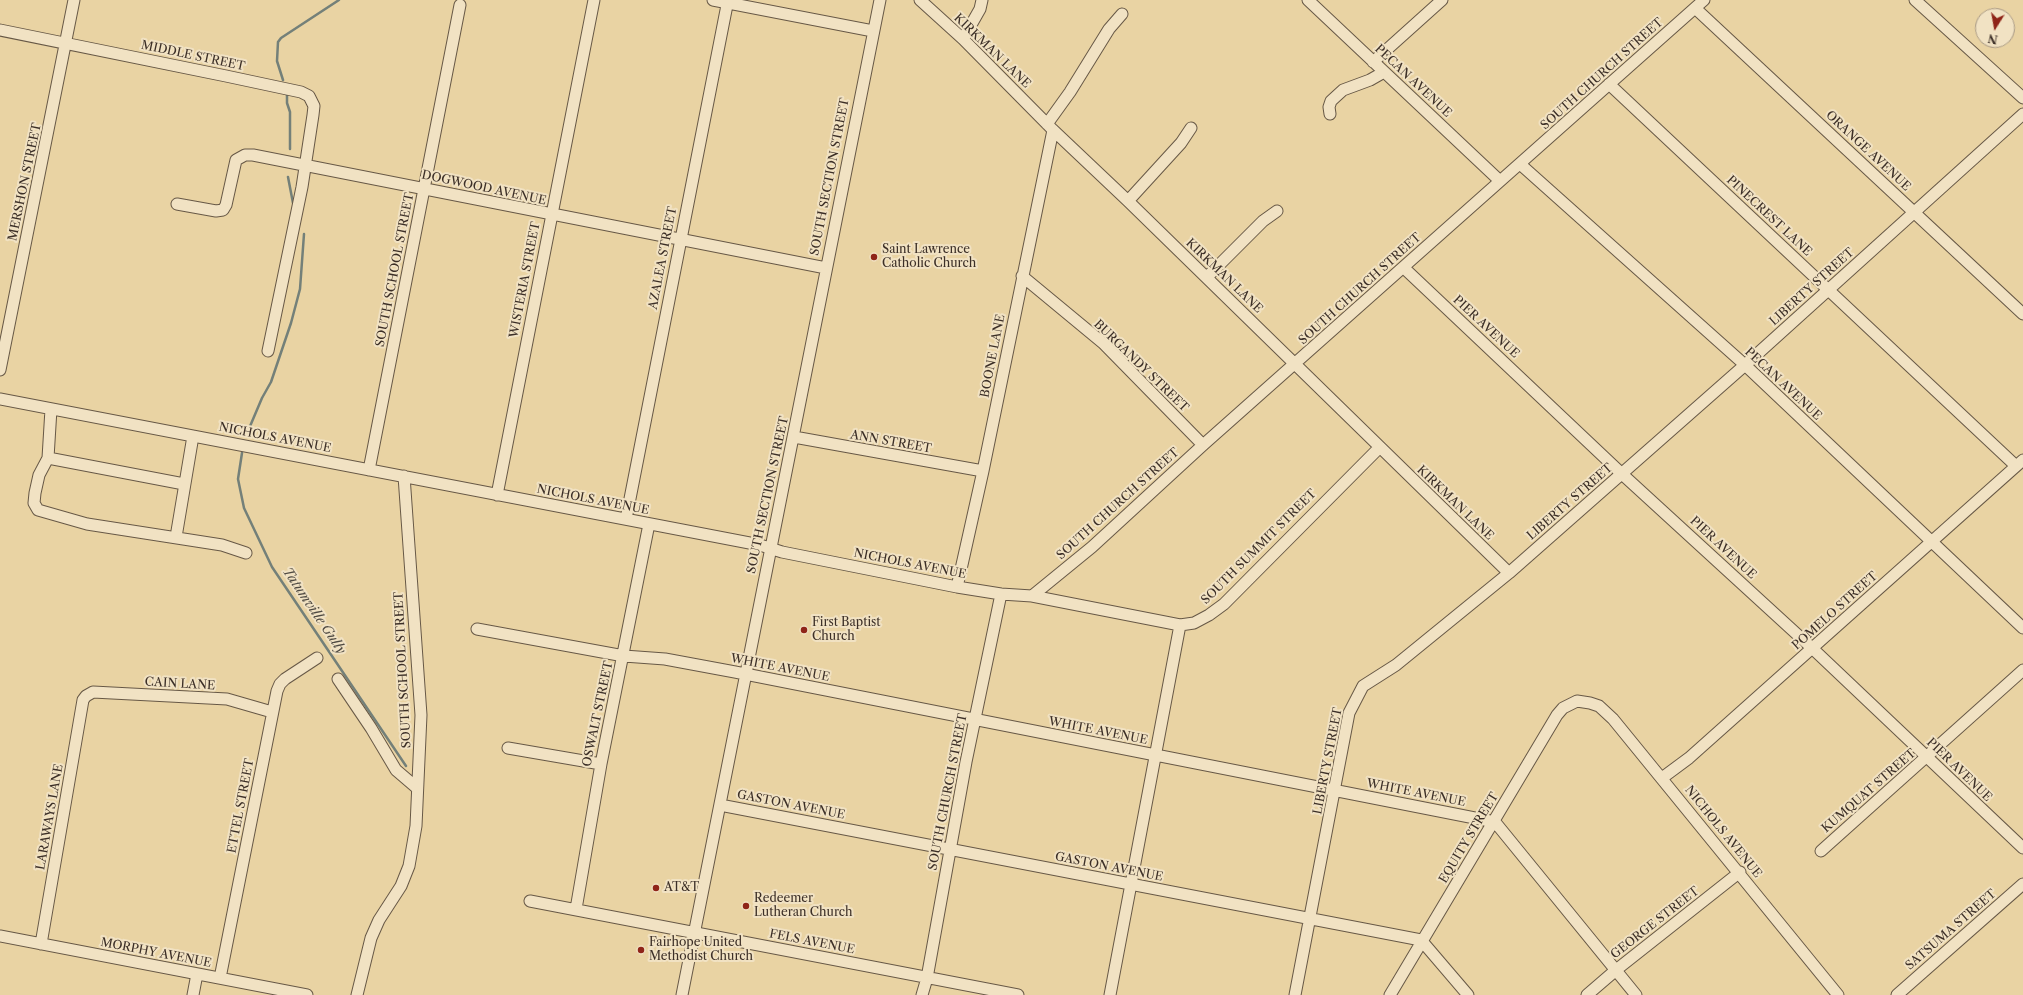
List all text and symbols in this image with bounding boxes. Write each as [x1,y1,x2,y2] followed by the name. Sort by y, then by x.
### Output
[1975,8,2015,48] north arrow
[951,11,1033,91] street label: KIRKMAN LANE
[1538,15,1666,133] street label: SOUTH CHURCH STREET
[1987,31,1999,47] text: N
[140,38,246,74] street label: MIDDLE STREET
[1372,42,1454,120] street label: PECAN AVENUE
[808,97,852,257] street label: SOUTH SECTION STREET
[1823,108,1913,194] street label: ORANGE AVENUE
[5,122,45,242] street label: MERSHON STREET
[420,168,548,208] street label: DOGWOOD AVENUE
[1723,173,1815,259] street label: PINECREST LANE
[373,192,417,348] street label: SOUTH SCHOOL STREET
[646,205,680,311] street label: AZALEA STREET
[507,221,543,339] street label: WISTERIA STREET
[1296,230,1424,348] street label: SOUTH CHURCH STREET
[1183,236,1265,316] street label: KIRKMAN LANE
[882,243,976,271] place label: Saint Lawrence Catholic Church
[1767,245,1857,329] street label: LIBERTY STREET
[869,252,879,262] marker: Saint Lawrence Catholic Church
[1450,293,1522,361] street label: PIER AVENUE
[978,313,1008,399] street label: BOONE LANE
[1091,317,1191,415] street label: BURGANDY STREET
[1742,345,1824,423] street label: PECAN AVENUE
[744,415,792,575] street label: SOUTH SECTION STREET
[218,420,332,456] street label: NICHOLS AVENUE
[849,428,933,456] street label: ANN STREET
[1054,445,1182,563] street label: SOUTH CHURCH STREET
[1524,461,1616,543] street label: LIBERTY STREET
[1414,463,1496,543] street label: KIRKMAN LANE
[536,482,650,518] street label: NICHOLS AVENUE
[1199,487,1319,607] street label: SOUTH SUMMIT STREET
[1687,514,1759,582] street label: PIER AVENUE
[853,546,967,582] street label: NICHOLS AVENUE
[279,565,349,657] water label: Tatumville Gully
[1789,569,1881,653] street label: POMELO STREET
[392,591,414,749] street label: SOUTH SCHOOL STREET
[812,616,880,644] place label: First Baptist Church
[799,625,809,635] marker: First Baptist Church
[729,651,831,685] street label: WHITE AVENUE
[580,660,616,768] street label: OSWALT STREET
[144,675,216,693] street label: CAIN LANE
[1311,706,1345,816] street label: LIBERTY STREET
[926,712,970,872] street label: SOUTH CHURCH STREET
[1047,714,1149,748] street label: WHITE AVENUE
[1923,735,1995,805] street label: PIER AVENUE
[1819,746,1919,836] street label: KUMQUAT STREET
[225,757,257,855] street label: ETTEL STREET
[34,763,66,871] street label: LARAWAYS LANE
[1365,776,1467,810] street label: WHITE AVENUE
[1682,783,1764,881] street label: NICHOLS AVENUE
[736,787,846,823] street label: GASTON AVENUE
[1436,790,1502,886] street label: EQUITY STREET
[1054,849,1164,885] street label: GASTON AVENUE
[664,881,699,895] place label: AT&T
[651,883,661,893] marker: AT&T
[1608,884,1702,962] street label: GEORGE STREET
[1903,887,1999,973] street label: SATSUMA STREET
[754,892,853,920] place label: Redeemer Lutheran Church
[741,901,751,911] marker: Redeemer Lutheran Church
[768,927,856,957] street label: FELS AVENUE
[99,935,213,971] street label: MORPHY AVENUE
[649,936,753,964] place label: Fairhope United Methodist Church
[636,945,646,955] marker: Fairhope United Methodist Church

